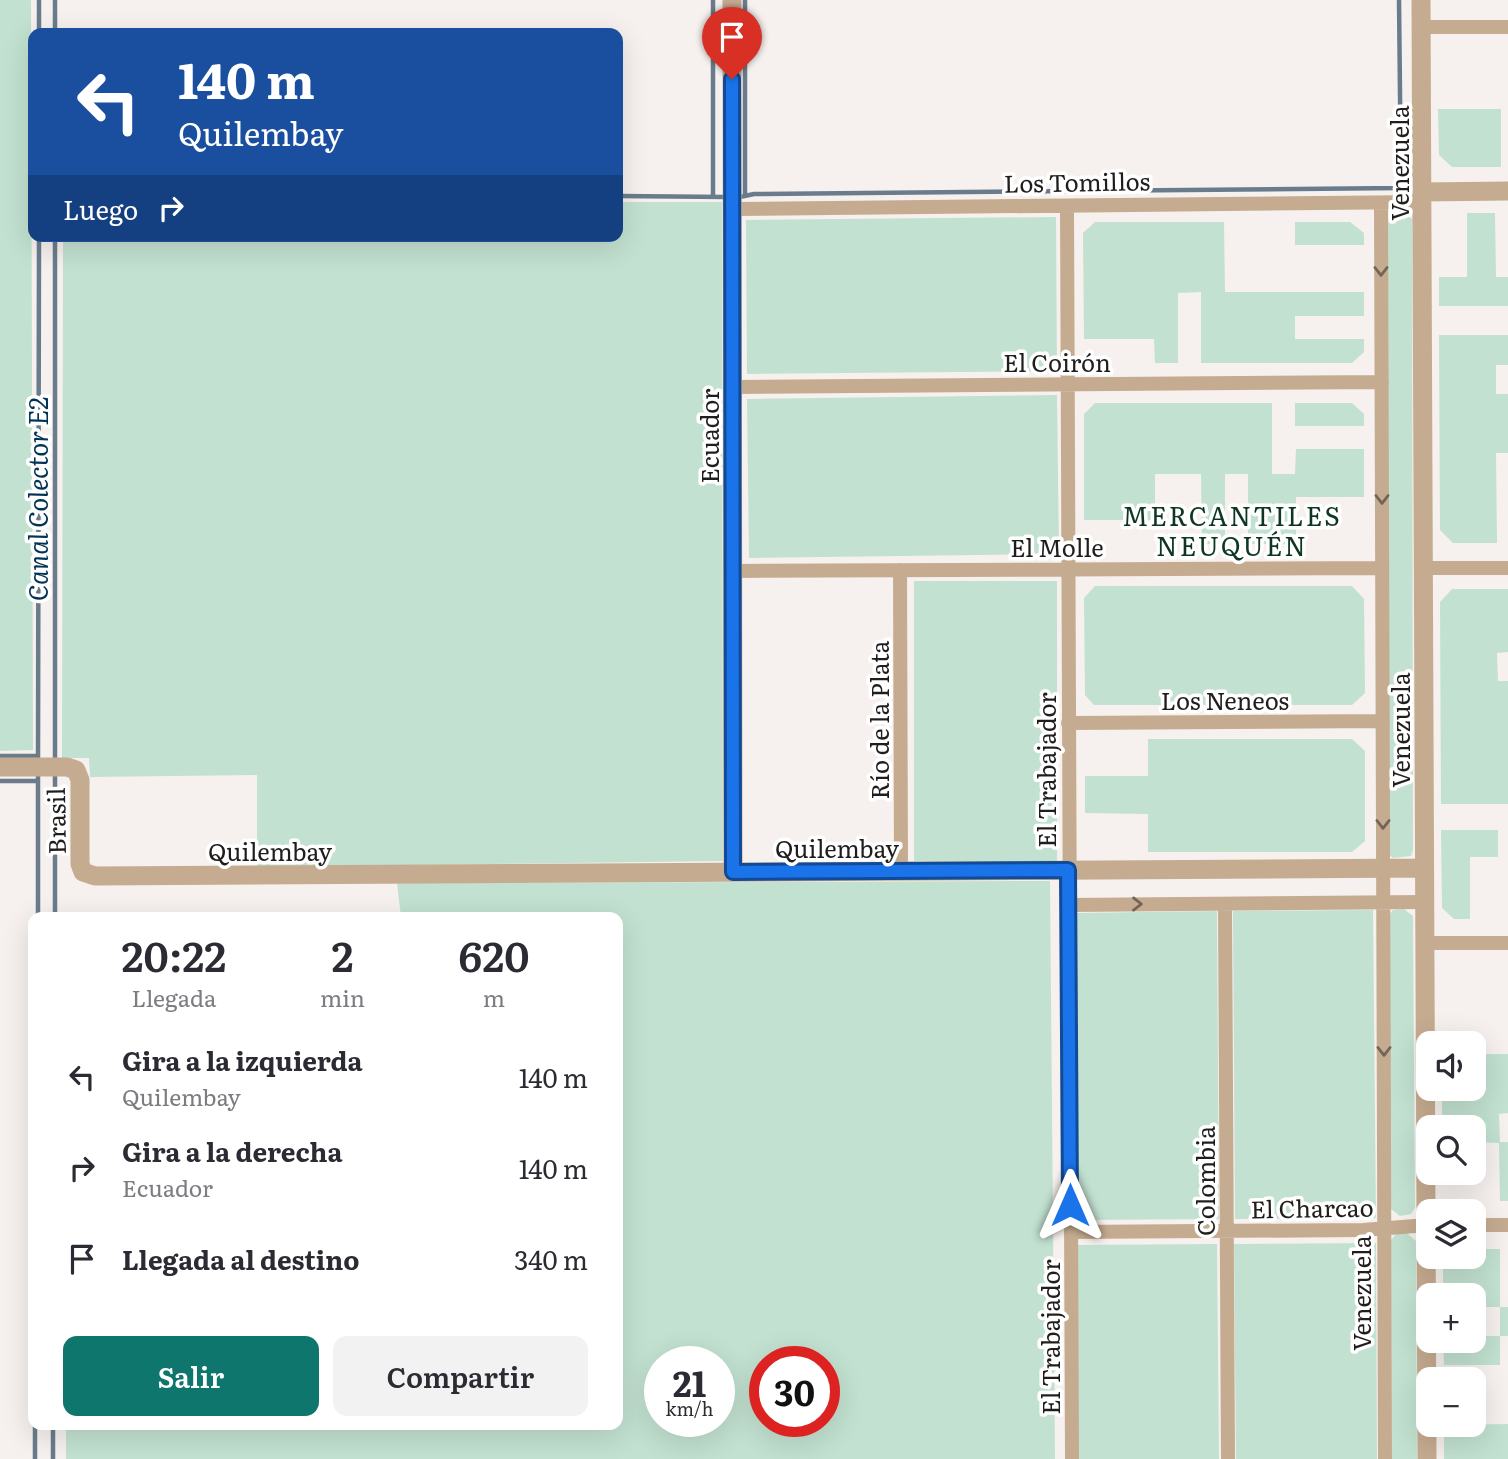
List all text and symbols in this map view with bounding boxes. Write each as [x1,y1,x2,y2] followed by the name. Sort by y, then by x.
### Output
[702,7,762,79] pin
[713,18,751,56] icon: arrive
[178,41,315,114] text: 140 m
[63,56,154,147] icon: left
[1381,105,1416,221] street label: Venezuela
[178,108,343,156] text: Quilembay
[1004,162,1151,200] street label: Los Tomillos
[63,189,138,228] text: Luego
[152,189,190,227] icon: right
[1373,266,1389,277] one-way arrow
[1003,344,1111,379] street label: El Coirón
[691,388,726,483] street label: Ecuador
[17,397,56,601] water label: Canal Colector E2
[1374,494,1390,504] one-way arrow
[1122,495,1342,564] district label: MERCANTILES NEUQUÉN
[1010,529,1104,564] street label: El Molle
[861,641,896,799] street label: Río de la Plata
[1382,672,1417,788] street label: Venezuela
[1161,682,1289,717] street label: Los Neneos
[1028,692,1063,848] street label: El Trabajador
[37,787,73,855] street label: Brasil
[1375,819,1391,830] one-way arrow
[775,830,899,865] street label: Quilembay
[208,833,332,868] street label: Quilembay
[1132,896,1142,912] one-way arrow
[121,923,226,985] text: 20:22
[331,923,354,985] text: 2
[459,923,530,985] text: 620
[131,980,216,1014] text: Llegada
[320,980,365,1014] text: min
[483,980,505,1014] text: m
[1416,1031,1486,1437] map controls
[1416,1031,1486,1101] button: sound
[122,1040,363,1079] text: Gira a la izquierda
[1376,1047,1392,1057] one-way arrow
[519,1057,588,1096] text: 140 m
[63,1058,101,1096] icon: left
[122,1079,241,1113] text: Quilembay
[1416,1115,1486,1185] button: search
[1187,1126,1222,1236] street label: Colombia
[122,1131,342,1170] text: Gira a la derecha
[519,1148,588,1187] text: 140 m
[63,1149,101,1187] icon: right
[1033,1168,1107,1242] position arrow
[122,1170,213,1204] text: Ecuador
[1250,1188,1374,1226] street label: El Charcao
[1416,1199,1486,1269] button: layers
[1343,1235,1378,1351] street label: Venezuela
[122,1239,359,1278] text: Llegada al destino
[514,1239,588,1278] text: 340 m
[63,1240,101,1278] icon: arrive
[1032,1259,1067,1415] street label: El Trabajador
[1416,1283,1486,1353] button: +
[63,1336,319,1416] button: Salir
[333,1336,588,1416] button: Compartir
[749,1346,840,1437] speed limit sign: 30
[673,1356,706,1408] text: 21
[1416,1367,1486,1437] button: −
[666,1395,713,1422] text: km/h

